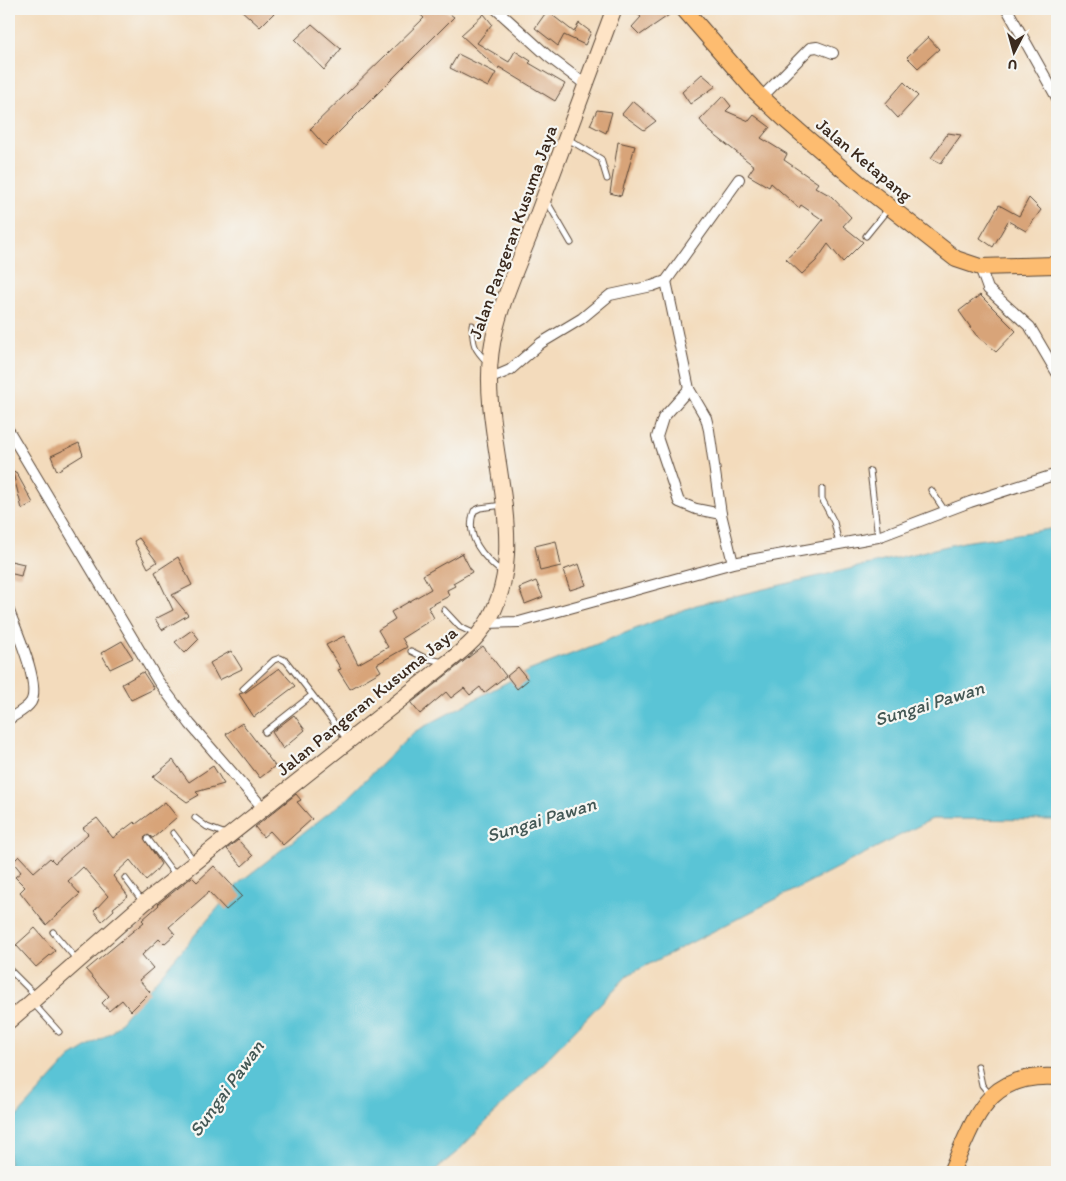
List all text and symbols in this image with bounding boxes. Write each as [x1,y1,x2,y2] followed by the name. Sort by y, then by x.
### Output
[988,28,1038,78] north arrow
[1007,55,1018,73] text: U
[811,113,917,207] street label: Jalan Ketapang
[464,122,562,342] street label: Jalan Pangeran Kusuma Jaya
[272,621,462,781] street label: Jalan Pangeran Kusuma Jaya
[872,676,987,731] water label: Sungai Pawan
[484,792,599,847] water label: Sungai Pawan
[184,1036,269,1141] water label: Sungai Pawan

